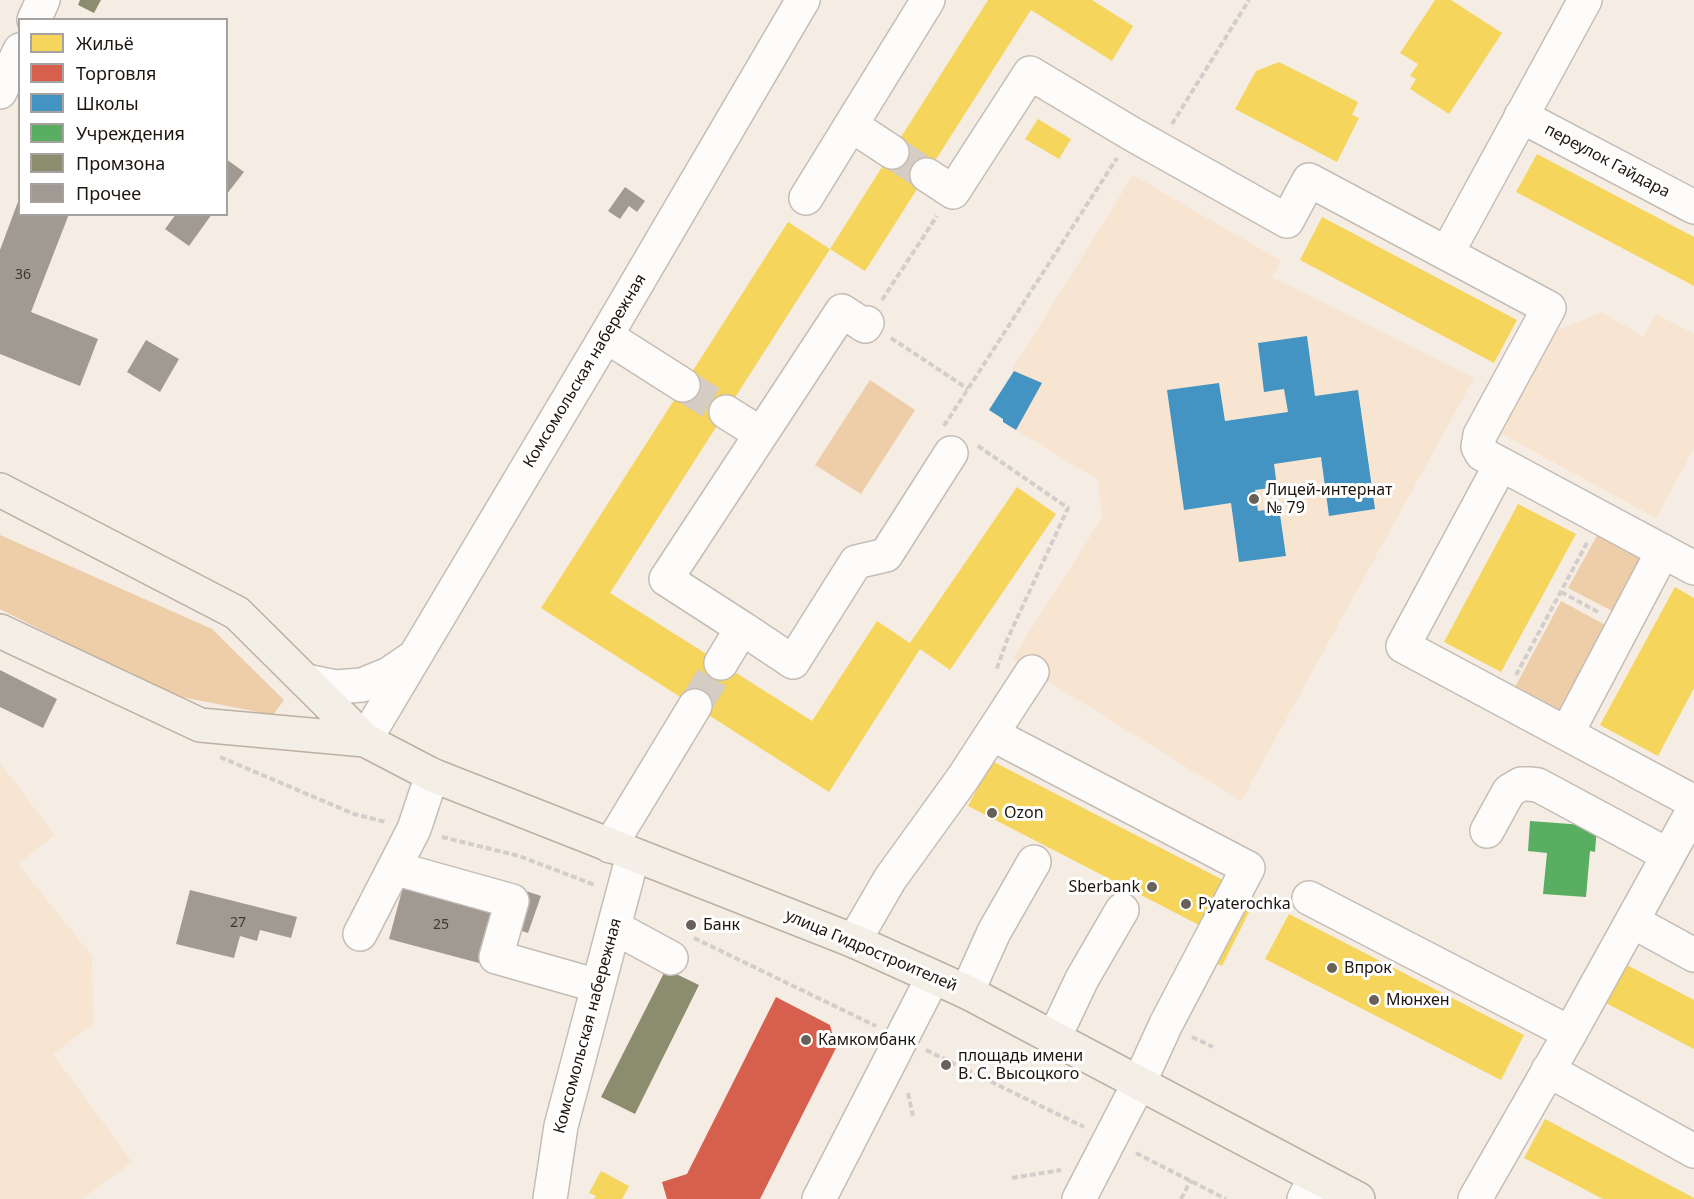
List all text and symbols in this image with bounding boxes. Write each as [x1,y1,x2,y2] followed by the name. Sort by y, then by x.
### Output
[18,18,228,216] legend
[76,31,134,55] text: Жильё
[76,61,156,85] text: Торговля
[76,91,139,115] text: Школы
[1541,120,1673,202] street label: переулок Гайдара
[76,121,185,145] text: Учреждения
[76,151,165,175] text: Промзона
[76,181,141,205] text: Прочее
[15,267,31,283] house number: 36
[520,271,650,471] street label: Комсомольская набережная
[1266,480,1392,518] place label: Лицей-интернат № 79
[1247,492,1261,506] marker: Лицей-интернат № 79
[1004,803,1044,823] place label: Ozon
[985,806,999,820] marker: Ozon
[1068,877,1140,897] place label: Sberbank
[1145,880,1159,894] marker: Sberbank
[1198,894,1291,914] place label: Pyaterochka
[1179,897,1193,911] marker: Pyaterochka
[782,906,960,996] street label: улица Гидростроителей
[230,915,246,931] house number: 27
[703,915,740,935] place label: Банк
[550,916,626,1136] street label: Комсомольская набережная
[433,917,449,933] house number: 25
[684,918,698,932] marker: Банк
[1344,958,1392,978] place label: Впрок
[1325,961,1339,975] marker: Впрок
[1386,990,1450,1010] place label: Мюнхен
[1367,993,1381,1007] marker: Мюнхен
[818,1030,916,1050] place label: Камкомбанк
[799,1033,813,1047] marker: Камкомбанк
[958,1046,1083,1084] place label: площадь имени В. С. Высоцкого
[939,1058,953,1072] marker: площадь имени В. С. Высоцкого

